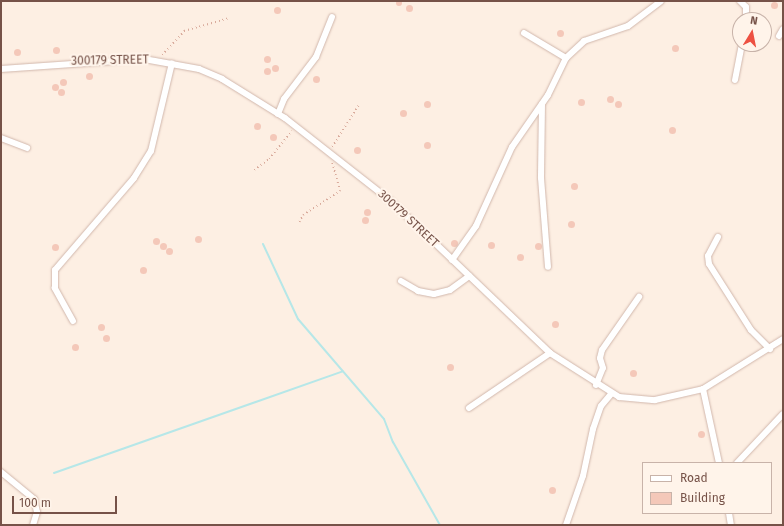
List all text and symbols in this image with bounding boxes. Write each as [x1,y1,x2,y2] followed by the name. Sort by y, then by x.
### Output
[732,12,772,52] north arrow
[749,14,759,28] text: N
[71,53,149,69] street label: 300179 STREET
[375,187,441,251] street label: 300179 STREET
[642,462,772,514] legend
[680,471,708,485] text: Road
[14,488,119,514] scale bar
[680,491,725,505] text: Building
[19,496,51,510] text: 100 m

